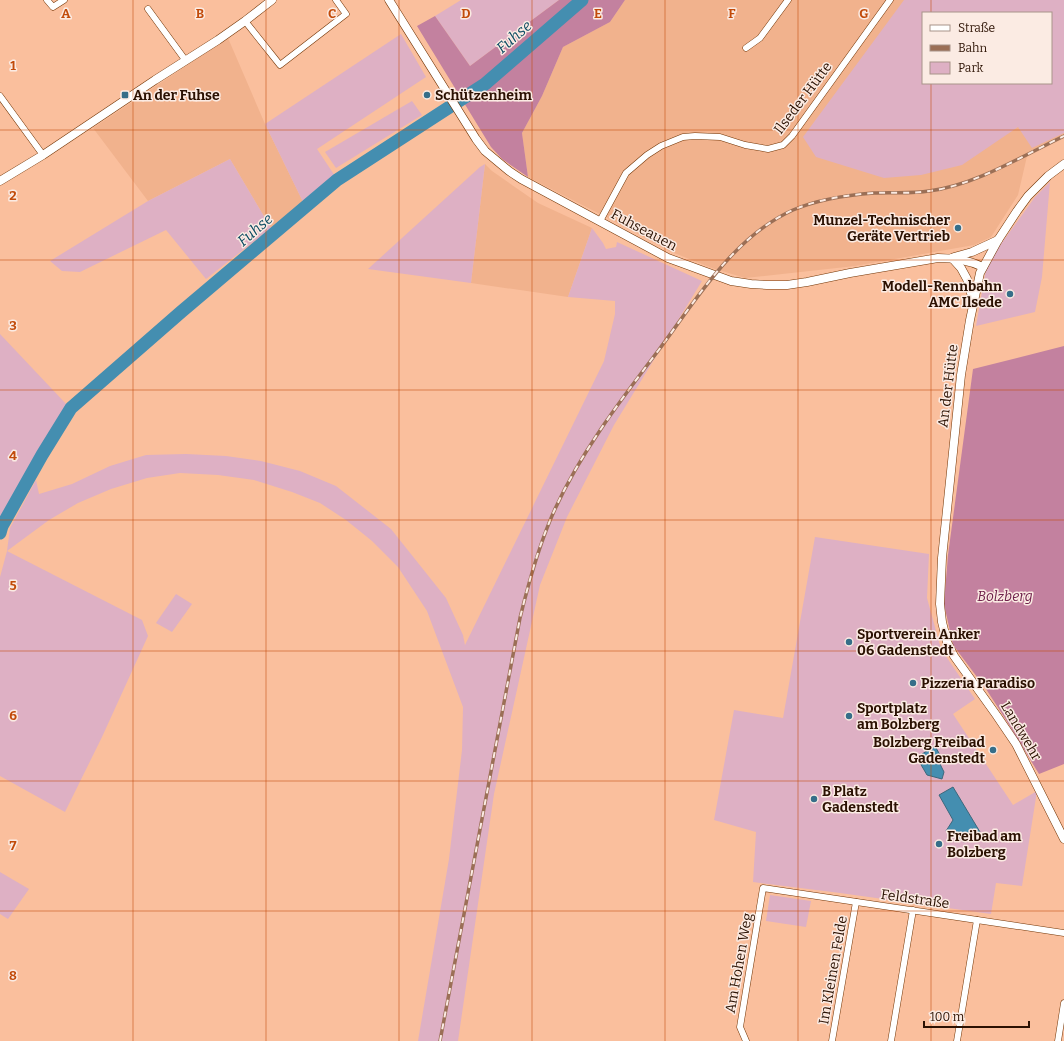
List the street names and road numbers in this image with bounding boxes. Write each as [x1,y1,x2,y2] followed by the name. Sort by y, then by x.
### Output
[770,59,836,137] street label: Ilseder Hütte
[608,206,680,255] street label: Fuhseauen
[934,343,962,429] street label: An der Hütte
[997,699,1045,763] street label: Landwehr
[880,886,950,912] street label: Feldstraße
[722,911,756,1015] street label: Am Hohen Weg
[815,914,851,1026] street label: Im Kleinen Felde

